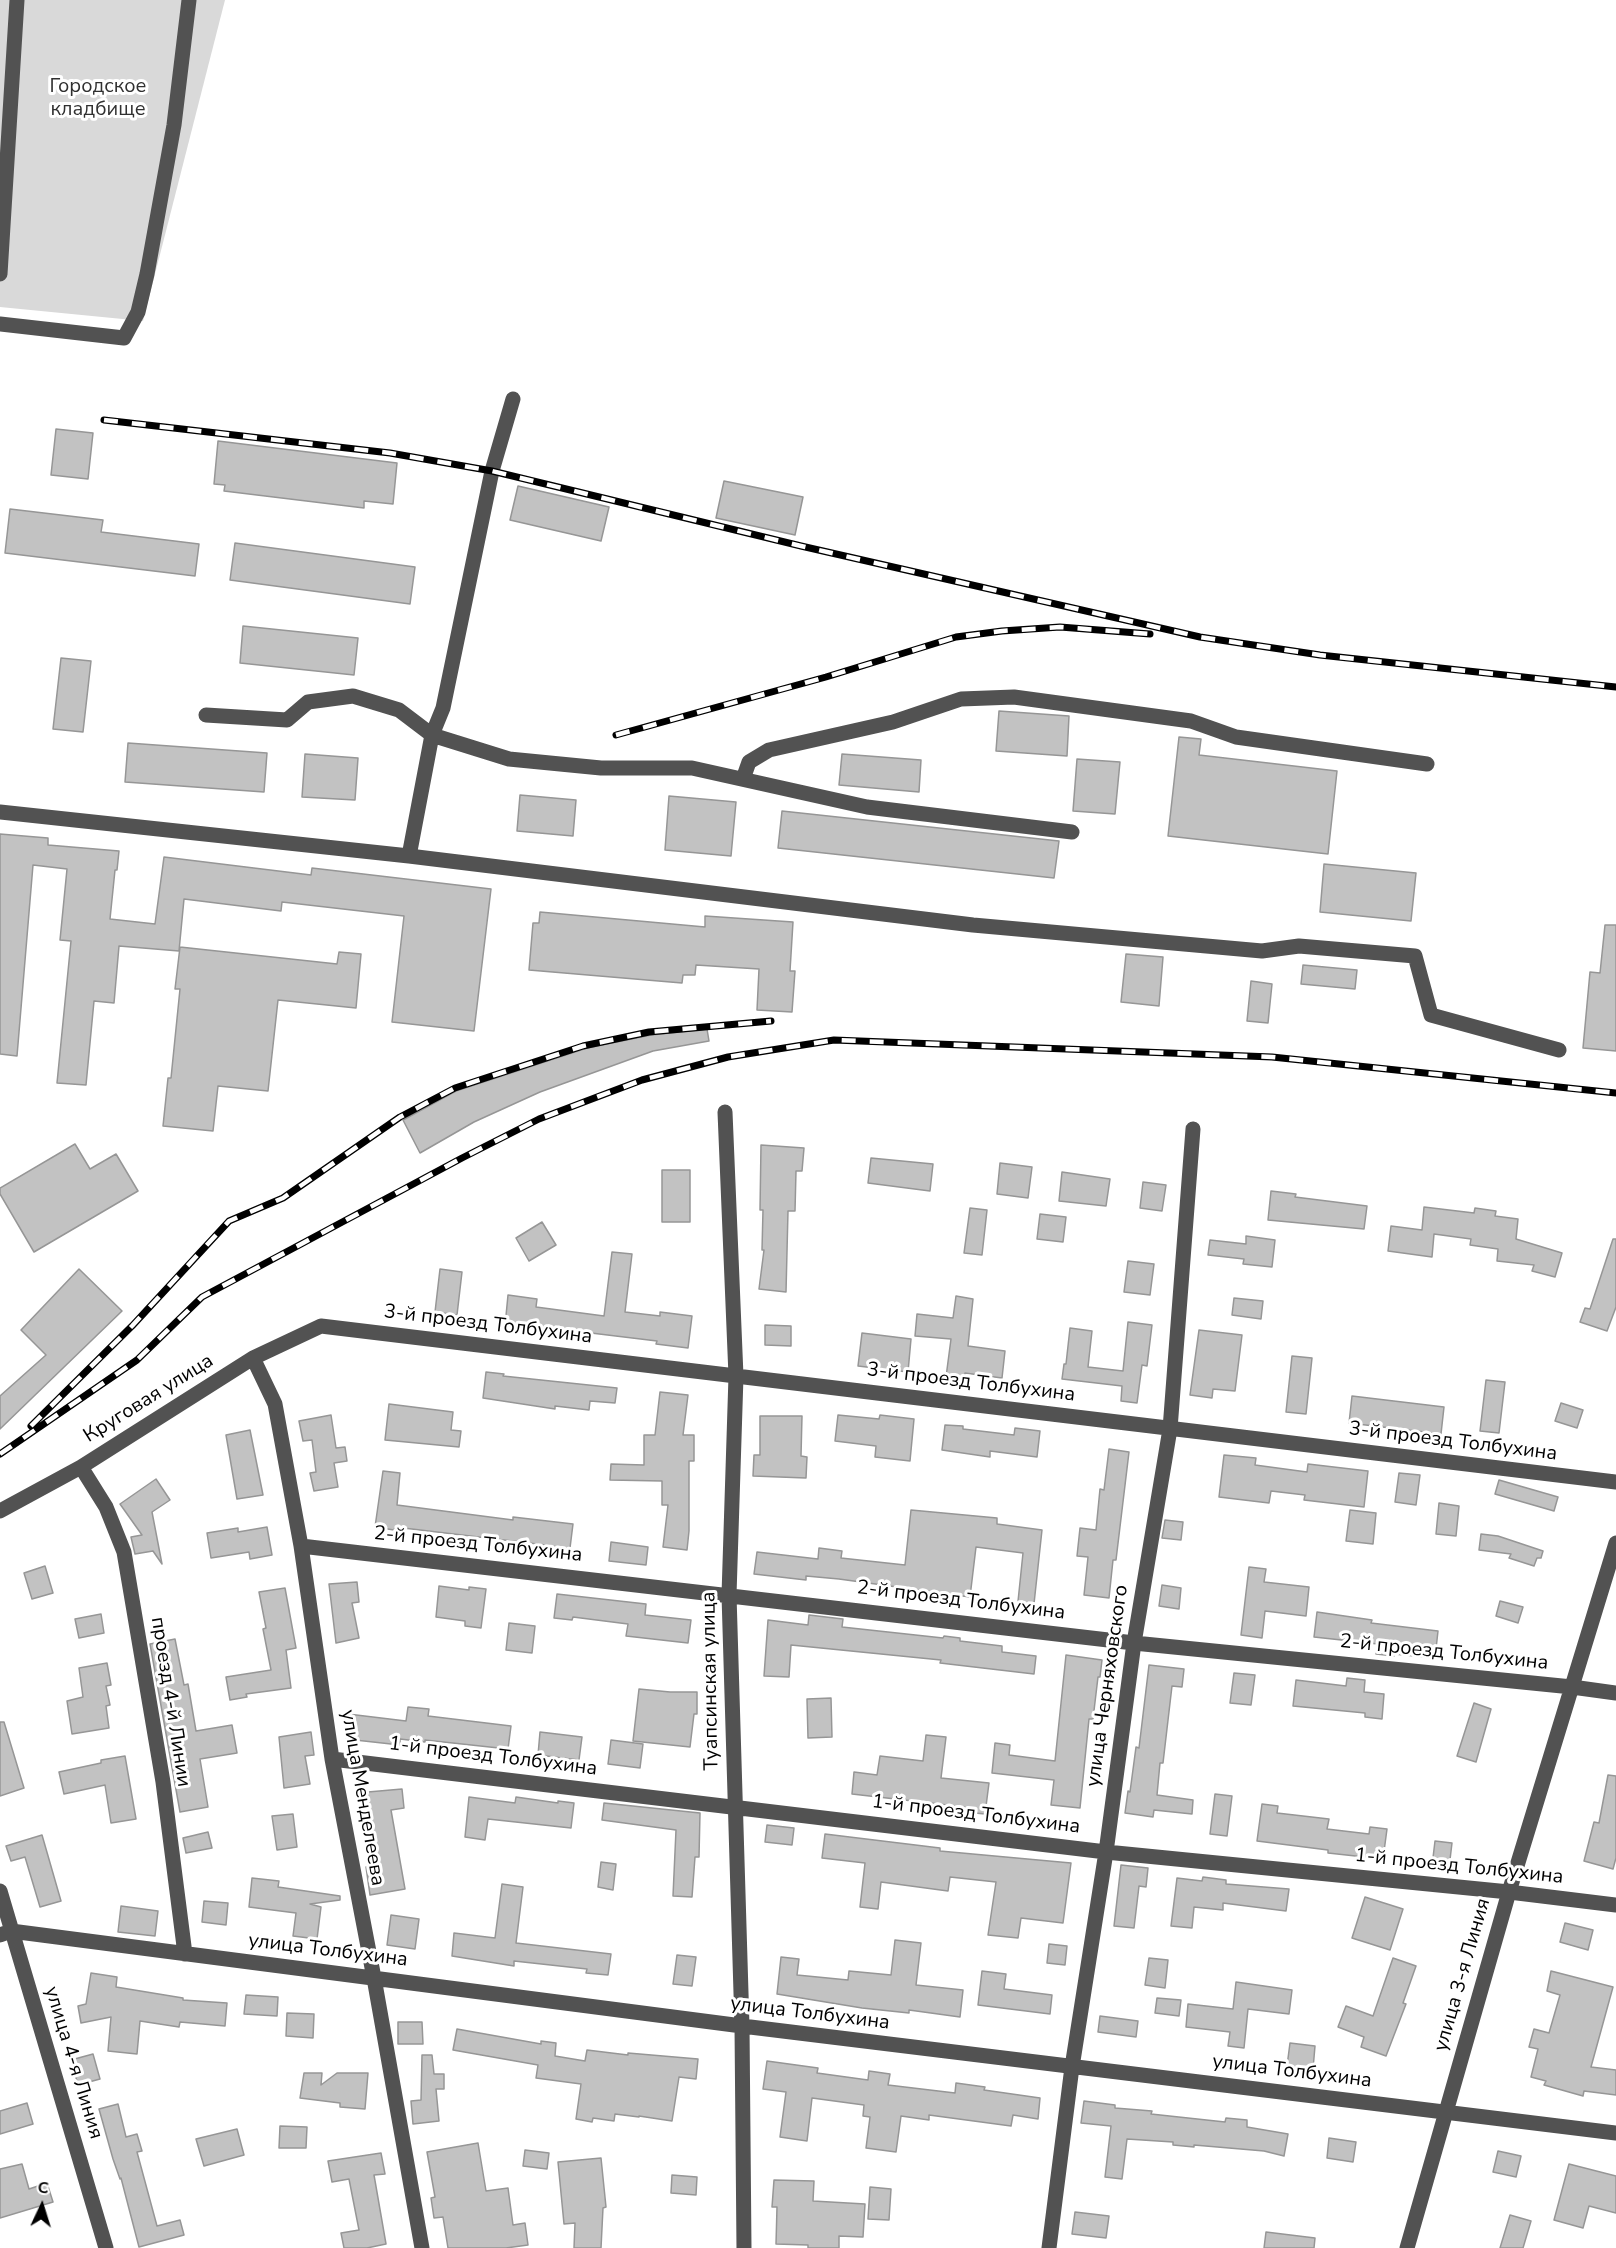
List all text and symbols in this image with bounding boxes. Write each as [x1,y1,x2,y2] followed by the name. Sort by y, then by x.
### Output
[50,75,146,122] park label: Городское кладбище
[382,1300,594,1350] street label: 3-й проезд Толбухина
[80,1349,218,1449] street label: Круговая улица
[865,1358,1077,1408] street label: 3-й проезд Толбухина
[1347,1417,1559,1467] street label: 3-й проезд Толбухина
[372,1522,584,1568] street label: 2-й проезд Толбухина
[855,1576,1067,1626] street label: 2-й проезд Толбухина
[1082,1583,1134,1789] street label: улица Черняховского
[697,1591,725,1771] street label: Туапсинская улица
[145,1615,195,1789] street label: проезд 4-й Линии
[1338,1630,1550,1676] street label: 2-й проезд Толбухина
[335,1708,389,1888] street label: улица Менделеева
[387,1732,599,1782] street label: 1-й проезд Толбухина
[870,1790,1082,1840] street label: 1-й проезд Толбухина
[1353,1844,1565,1890] street label: 1-й проезд Толбухина
[1430,1896,1496,2054] street label: улица 3-я Линия
[247,1929,409,1973] street label: улица Толбухина
[38,1984,108,2142] street label: улица 4-я Линия
[729,1992,891,2036] street label: улица Толбухина
[1211,2050,1373,2094] street label: улица Толбухина
[12,2176,72,2236] north arrow
[37,2177,49,2199] text: С

